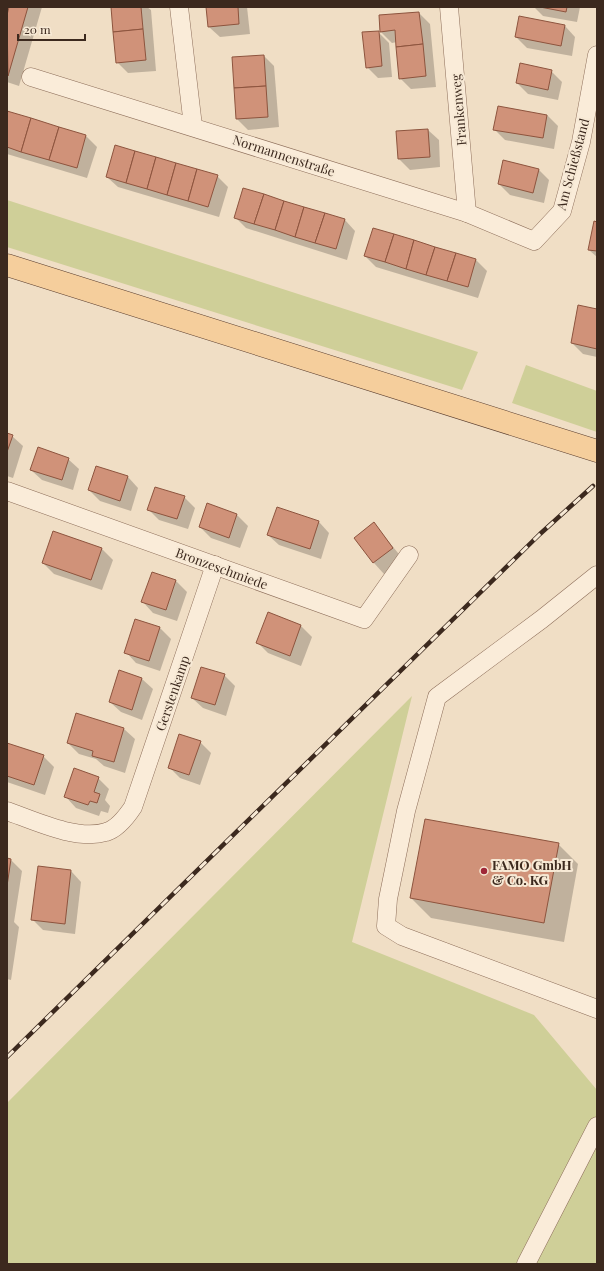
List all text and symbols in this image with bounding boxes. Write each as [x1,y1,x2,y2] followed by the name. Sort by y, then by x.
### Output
[18,16,85,42] scale bar
[24,21,51,37] text: 20 m
[446,73,470,146] street label: Frankenweg
[551,116,593,213] street label: Am Schießstand
[231,130,338,180] street label: Normannenstraße
[173,543,271,593] street label: Bronzeschmiede
[151,653,193,733] street label: Gerstenkamp
[492,856,572,888] place label: FAMO GmbH & Co. KG
[479,866,489,876] marker: FAMO GmbH & Co. KG

